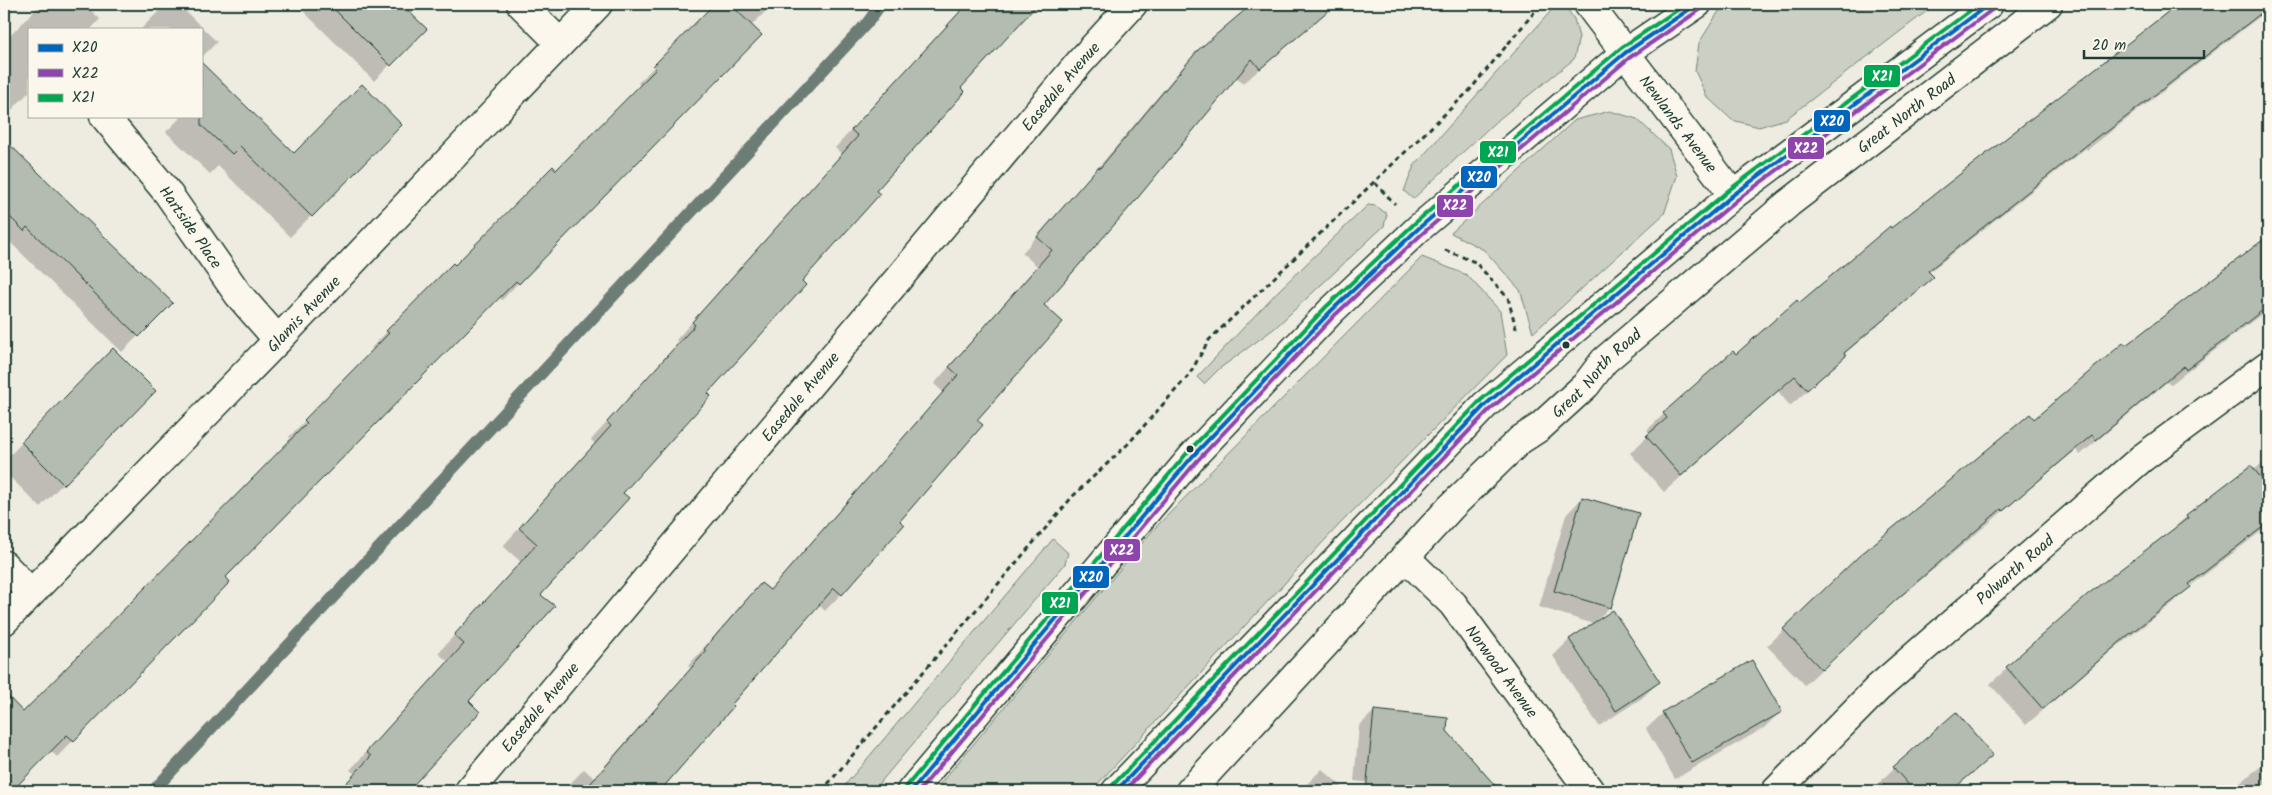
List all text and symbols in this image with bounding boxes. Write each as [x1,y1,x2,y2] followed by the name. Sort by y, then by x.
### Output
[28,28,202,118] legend
[2084,28,2204,60] scale bar
[2092,34,2126,58] text: 20 m
[72,36,98,60] text: X20
[1016,37,1107,137] street label: Easedale Avenue
[72,62,99,86] text: X22
[1863,64,1901,88] line badge: X21
[1871,66,1893,88] text: X21
[1852,67,1963,160] street label: Great North Road
[1632,70,1723,179] street label: Newlands Avenue
[72,86,95,110] text: X21
[1813,109,1851,133] line badge: X20
[1819,111,1845,133] text: X20
[1787,136,1825,160] line badge: X22
[1793,138,1818,160] text: X22
[1479,140,1517,164] line badge: X21
[1487,142,1509,164] text: X21
[1460,165,1498,189] line badge: X20
[1466,167,1492,189] text: X20
[152,180,228,274] street label: Hartside Place
[1436,194,1474,218] line badge: X22
[1442,195,1467,217] text: X22
[261,270,347,359] street label: Glamis Avenue
[1546,322,1648,425] street label: Great North Road
[1561,340,1571,350] unlabelled marker
[756,347,846,448] street label: Easedale Avenue
[1185,444,1195,454] unlabelled marker
[1971,528,2061,611] street label: Polwarth Road
[1103,538,1141,562] line badge: X22
[1109,540,1134,562] text: X22
[1072,565,1110,589] line badge: X20
[1078,567,1104,589] text: X20
[1041,591,1079,615] line badge: X21
[1049,593,1071,615] text: X21
[1458,620,1544,724] street label: Norwood Avenue
[496,657,586,758] street label: Easedale Avenue

